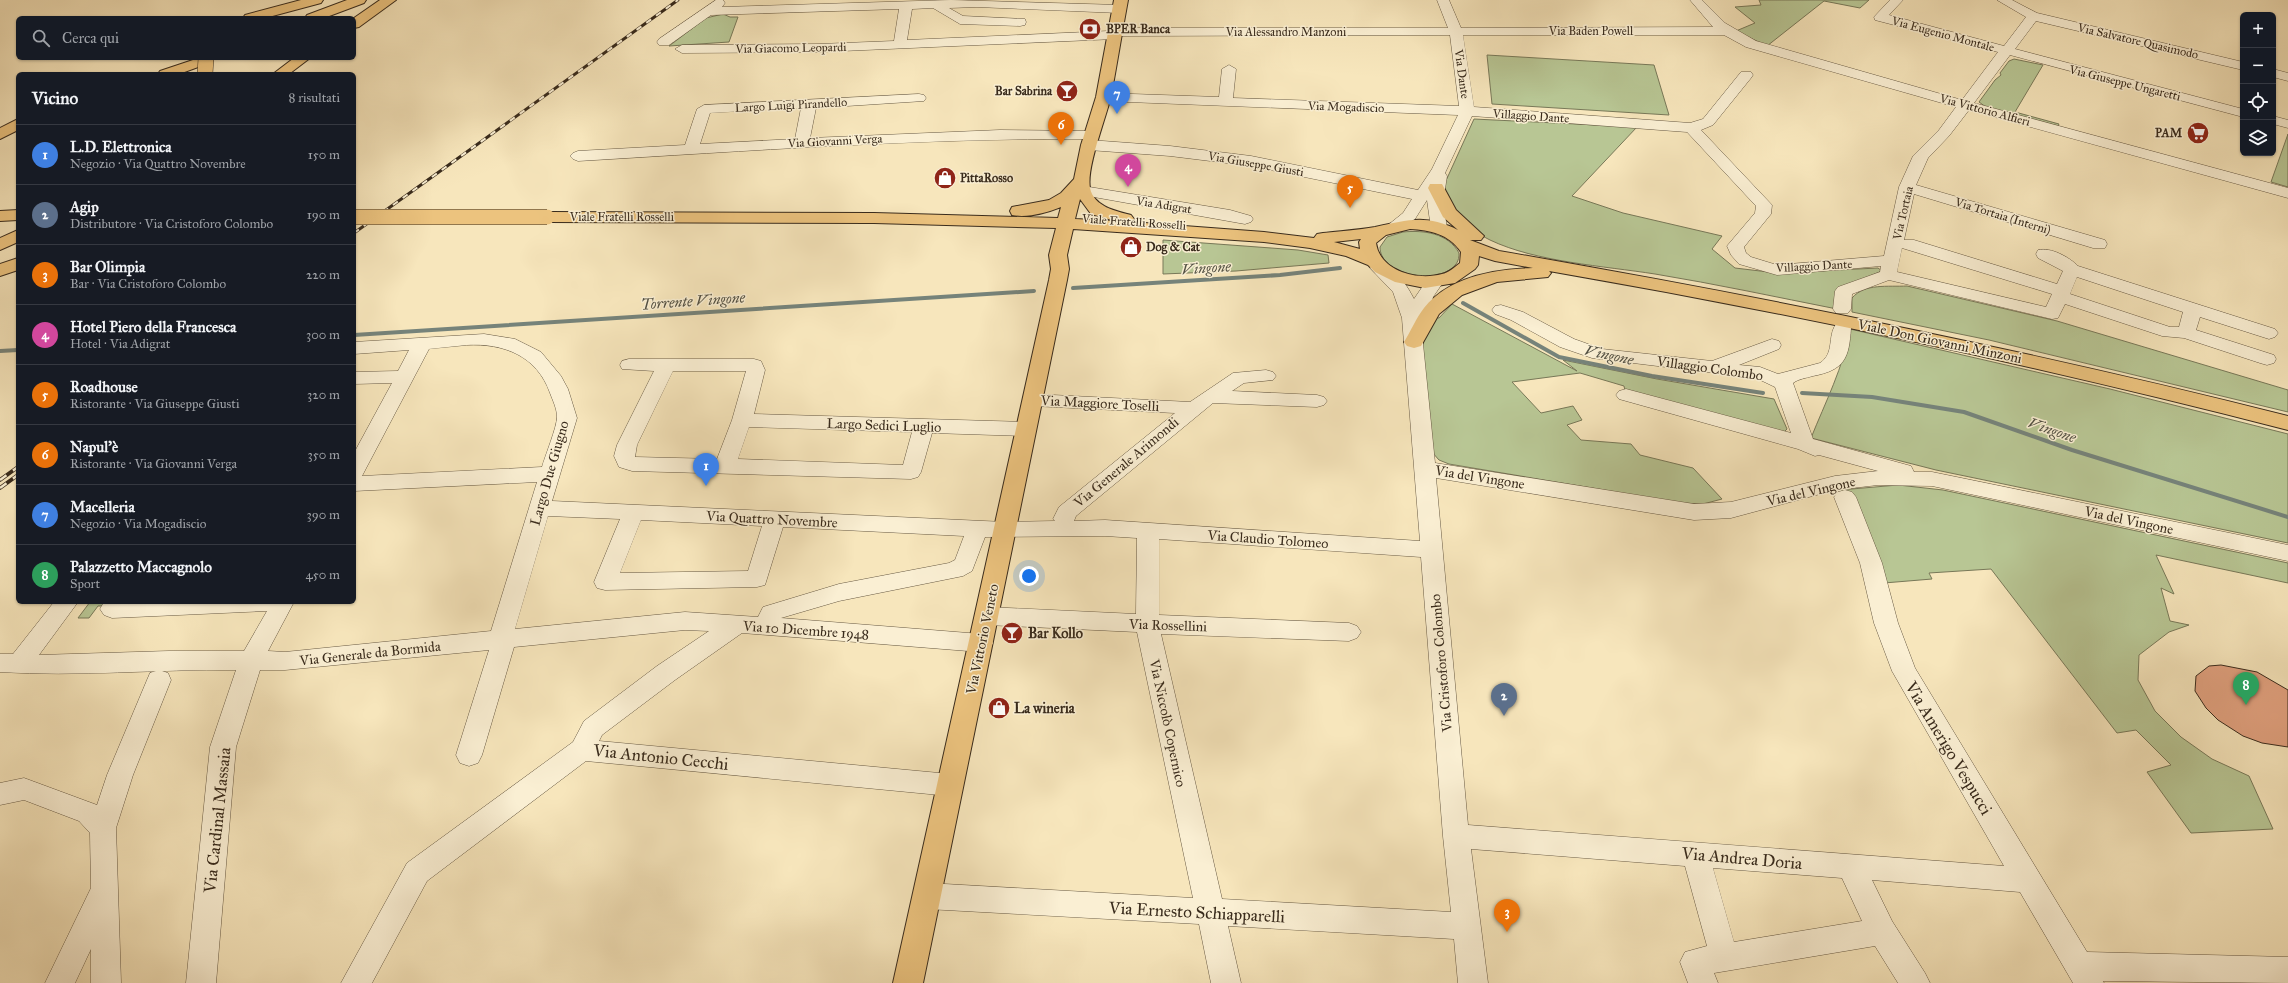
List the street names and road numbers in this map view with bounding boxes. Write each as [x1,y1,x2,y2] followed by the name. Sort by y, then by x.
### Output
[1889,13,1996,55] street label: Via Eugenio Montale
[2075,20,2200,62] street label: Via Salvatore Quasimodo
[1548,24,1634,38] street label: Via Baden Powell
[1225,25,1347,39] street label: Via Alessandro Manzoni
[734,40,847,56] street label: Via Giacomo Leopardi
[1451,48,1472,99] street label: Via Dante
[2067,62,2183,105] street label: Via Giuseppe Ungaretti
[1937,91,2032,129] street label: Via Vittorio Alfieri
[734,95,848,116] street label: Largo Luigi Pirandello
[1307,99,1384,116] street label: Via Mogadiscio
[1491,106,1570,127] street label: Villaggio Dante
[786,131,884,152] street label: Via Giovanni Verga
[1206,149,1306,179] street label: Via Giuseppe Giusti
[1890,184,1916,242] street label: Via Tortaia
[1134,194,1194,217] street label: Via Adigrat
[1953,194,2053,237] street label: Via Tortaia (Interni)
[569,210,675,224] street label: Viale Fratelli Rosselli
[1081,211,1187,233] street label: Viale Fratelli Rosselli
[1774,257,1853,276] street label: Villaggio Dante
[1855,316,2024,367] street label: Viale Don Giovanni Minzoni
[1655,352,1764,384] street label: Villaggio Colombo
[1039,392,1160,415] street label: Via Maggiore Toselli
[1070,413,1182,512] street label: Via Generale Arimondi
[826,415,942,436] street label: Largo Sedici Luglio
[526,419,573,528] street label: Largo Due Giugno
[1433,462,1526,493] street label: Via del Vingone
[1764,473,1857,510] street label: Via del Vingone
[2082,503,2175,538] street label: Via del Vingone
[705,508,838,531] street label: Via Quattro Novembre
[1206,527,1329,552] street label: Via Claudio Tolomeo
[962,582,1002,697] street label: Via Vittorio Veneto
[1427,593,1456,734] street label: Via Cristoforo Colombo
[1128,616,1208,635] street label: Via Rossellini
[741,618,870,643] street label: Via 10 Dicembre 1948
[298,638,442,669] street label: Via Generale da Bormida
[1145,657,1189,789] street label: Via Niccolò Copernico
[1900,677,1997,819] street label: Via Amerigo Vespucci
[591,740,730,775] street label: Via Antonio Cecchi
[199,745,236,895] street label: Via Cardinal Massaia
[1680,843,1804,874] street label: Via Andrea Doria
[1107,897,1286,928] street label: Via Ernesto Schiapparelli

